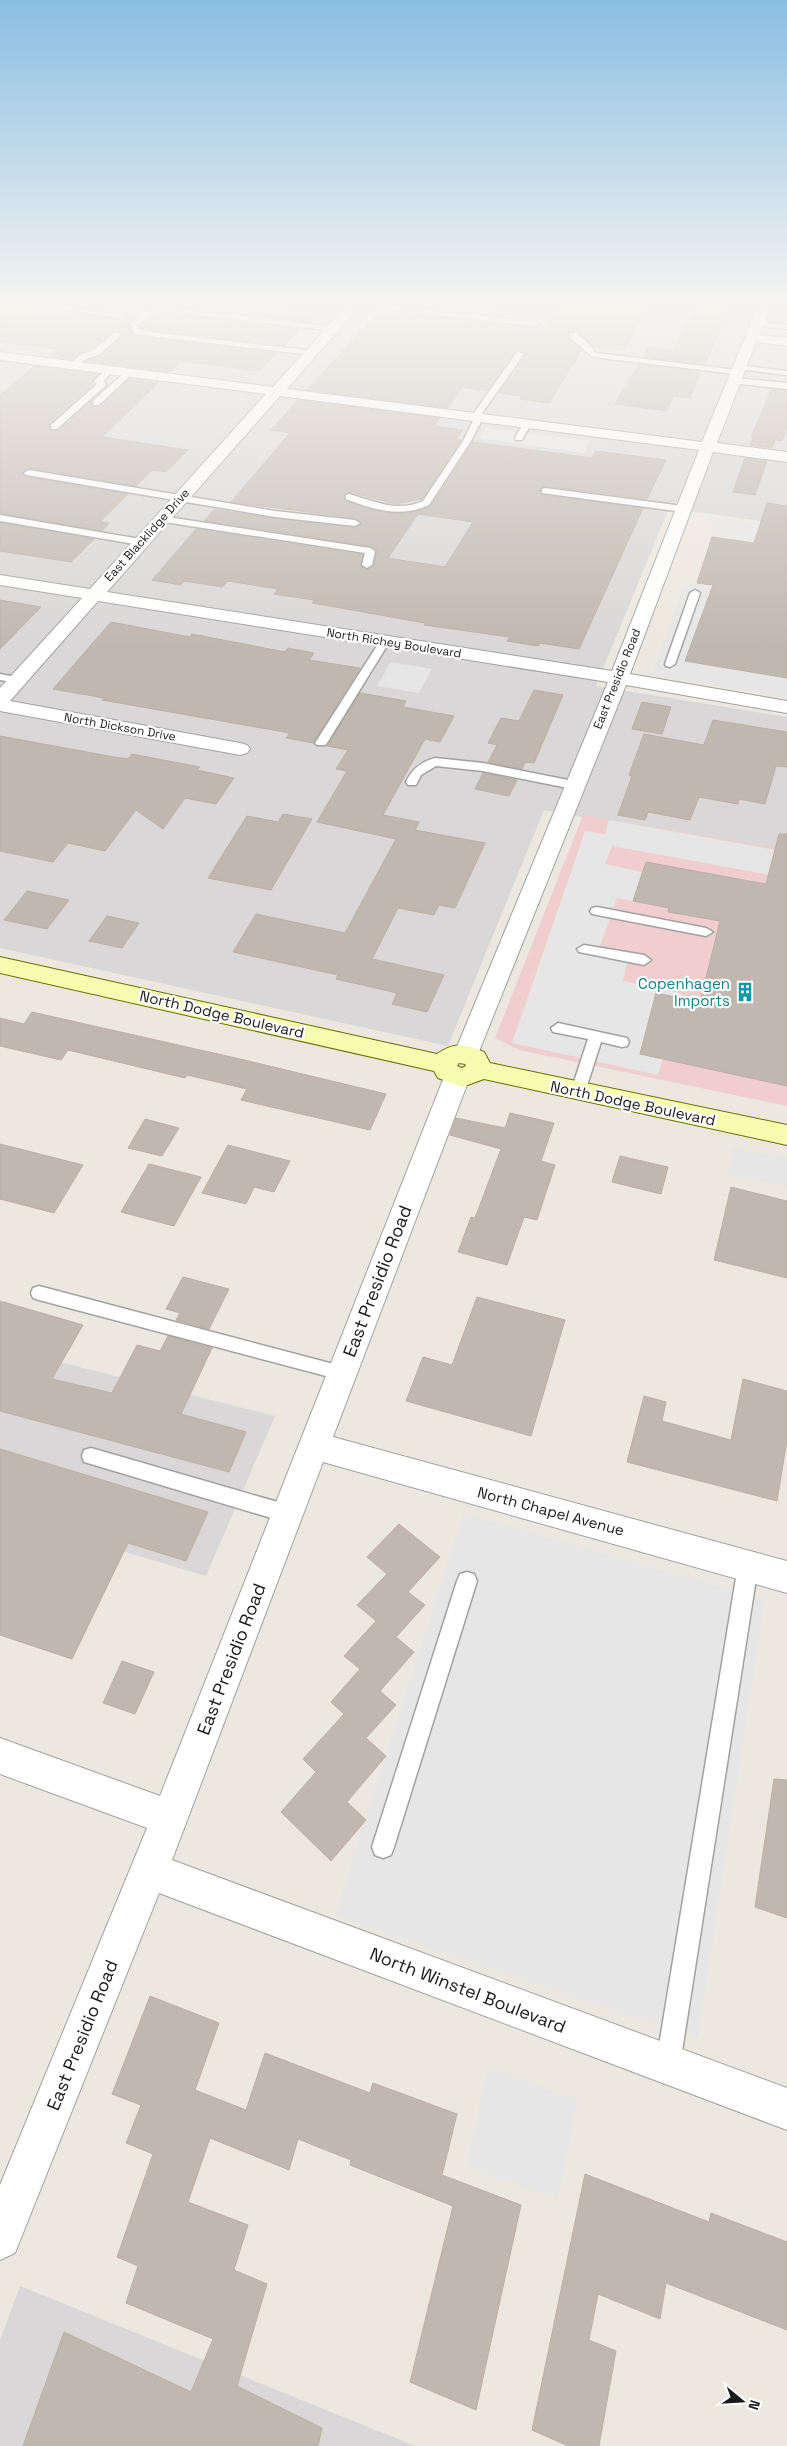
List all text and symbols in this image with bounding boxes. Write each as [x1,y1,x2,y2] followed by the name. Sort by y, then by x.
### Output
[101,485,193,585] street label: East Blacklidge Drive
[326,624,462,662] street label: North Richey Boulevard
[590,626,644,732] street label: East Presidio Road
[63,709,177,745] street label: North Dickson Drive
[638,974,730,1010] place label: Copenhagen Imports
[734,981,756,1003] building icon: Copenhagen Imports
[138,986,306,1042] street label: North Dodge Boulevard
[549,1076,717,1130] street label: North Dodge Boulevard
[338,1202,416,1360] street label: East Presidio Road
[476,1482,627,1540] street label: North Chapel Avenue
[192,1580,270,1738] street label: East Presidio Road
[367,1942,569,2038] street label: North Winstel Boulevard
[41,1956,123,2114] street label: East Presidio Road
[717,2376,767,2426] north arrow
[744,2398,764,2412] text: N

